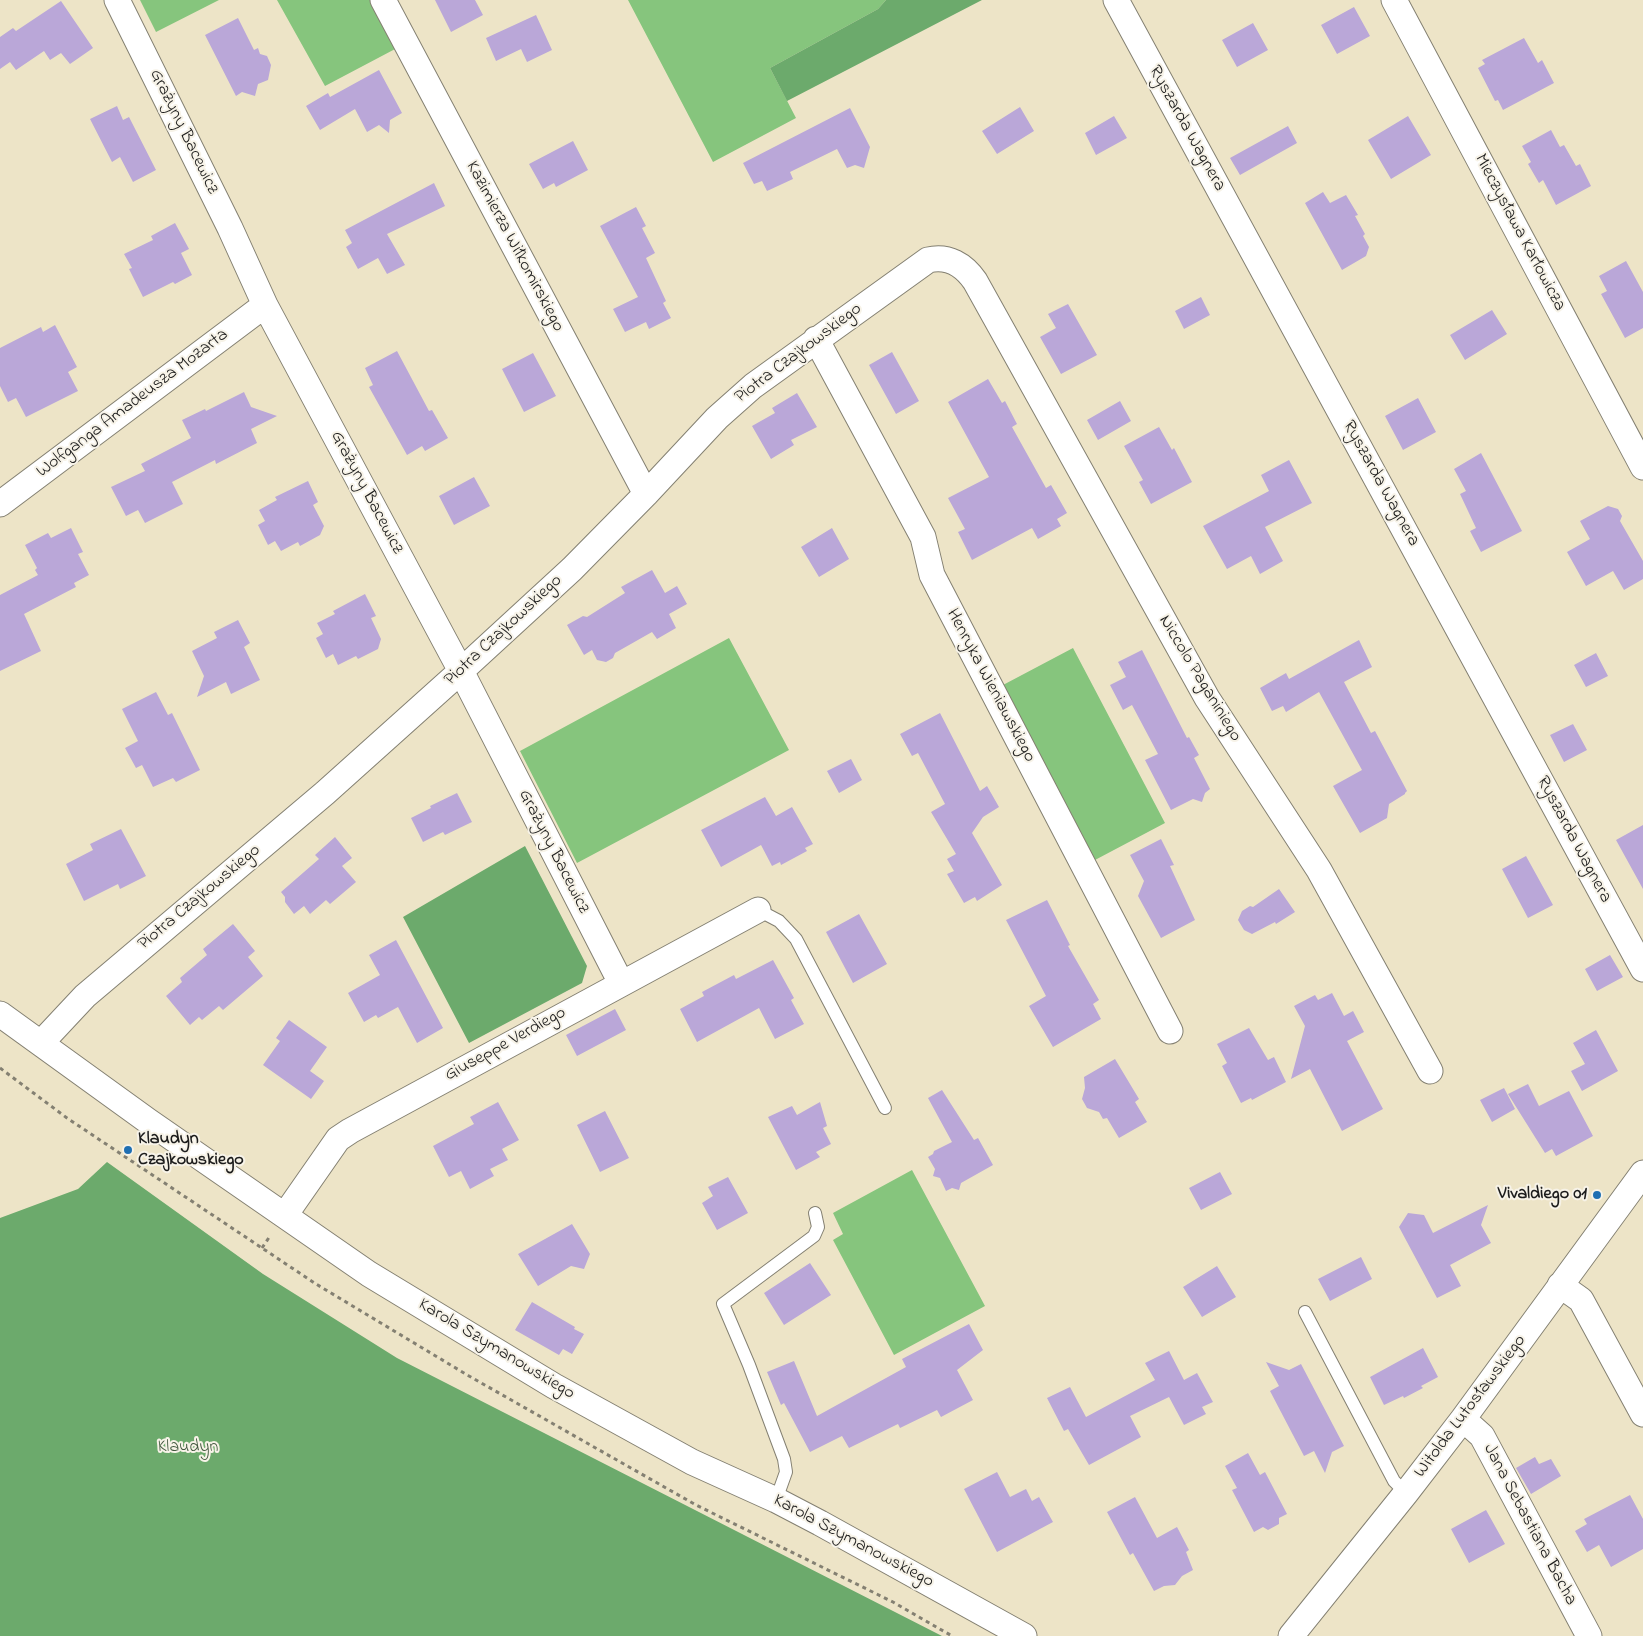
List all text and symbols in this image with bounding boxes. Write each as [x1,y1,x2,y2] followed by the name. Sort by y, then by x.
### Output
[1143,62,1229,196] street label: Ryszarda Wagnera
[143,66,223,198] street label: Grażyny Bacewicz
[1468,151,1570,315] street label: Mieczysława Karłowicza
[460,158,568,336] street label: Kazimierza Wiłkomirskiego
[731,299,867,409] street label: Piotra Czajkowskiego
[33,325,233,483] street label: Wolfganga Amadeusza Mozarta
[1337,417,1423,551] street label: Ryszarda Wagnera
[325,428,407,558] street label: Grażyny Bacewicz
[441,571,567,691] street label: Piotra Czajkowskiego
[940,606,1040,766] street label: Henryka Wieniawskiego
[1153,612,1245,746] street label: Niccolo Paganiniego
[1531,773,1615,907] street label: Ryszarda Wagnera
[513,787,593,917] street label: Grażyny Bacewicz
[134,840,266,956] street label: Piotra Czajkowskiego
[442,1003,570,1087] street label: Giuseppe Verdiego
[138,1129,244,1172] place label: Klaudyn Czajkowskiego
[122,1144,134,1156] marker: Klaudyn Czajkowskiego
[1498,1184,1587,1206] place label: Vivaldiego 01
[1591,1189,1603,1201] marker: Vivaldiego 01
[414,1295,578,1405] street label: Karola Szymanowskiego
[1410,1331,1532,1483] street label: Witolda Lutosławskiego
[158,1437,218,1459] park label: Klaudyn
[1477,1441,1581,1609] street label: Jana Sebastiana Bacha
[769,1491,937,1593] street label: Karola Szymanowskiego

